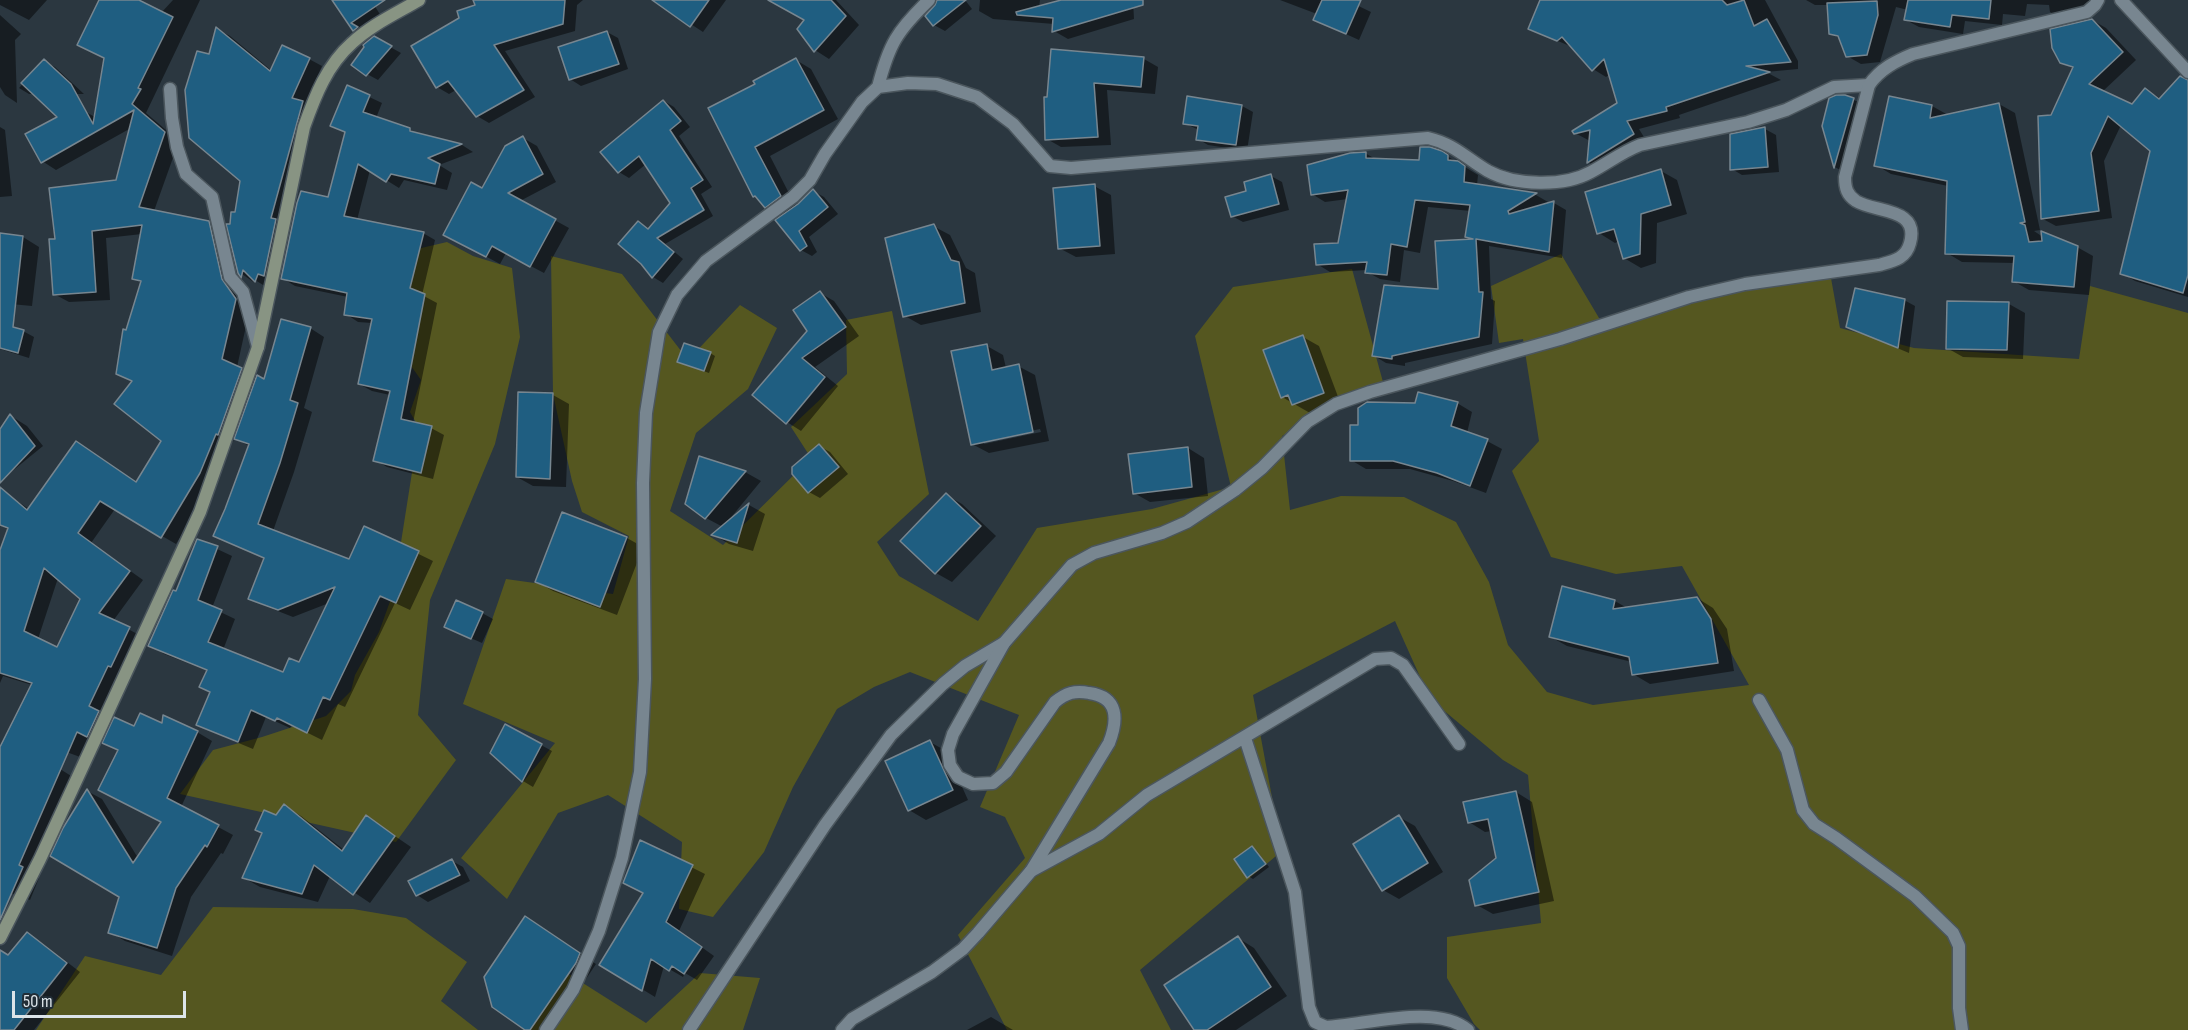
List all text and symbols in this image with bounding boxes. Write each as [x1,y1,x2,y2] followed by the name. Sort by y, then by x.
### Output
[15,979,189,1017] scale bar
[23,991,53,1012] text: 50 m

